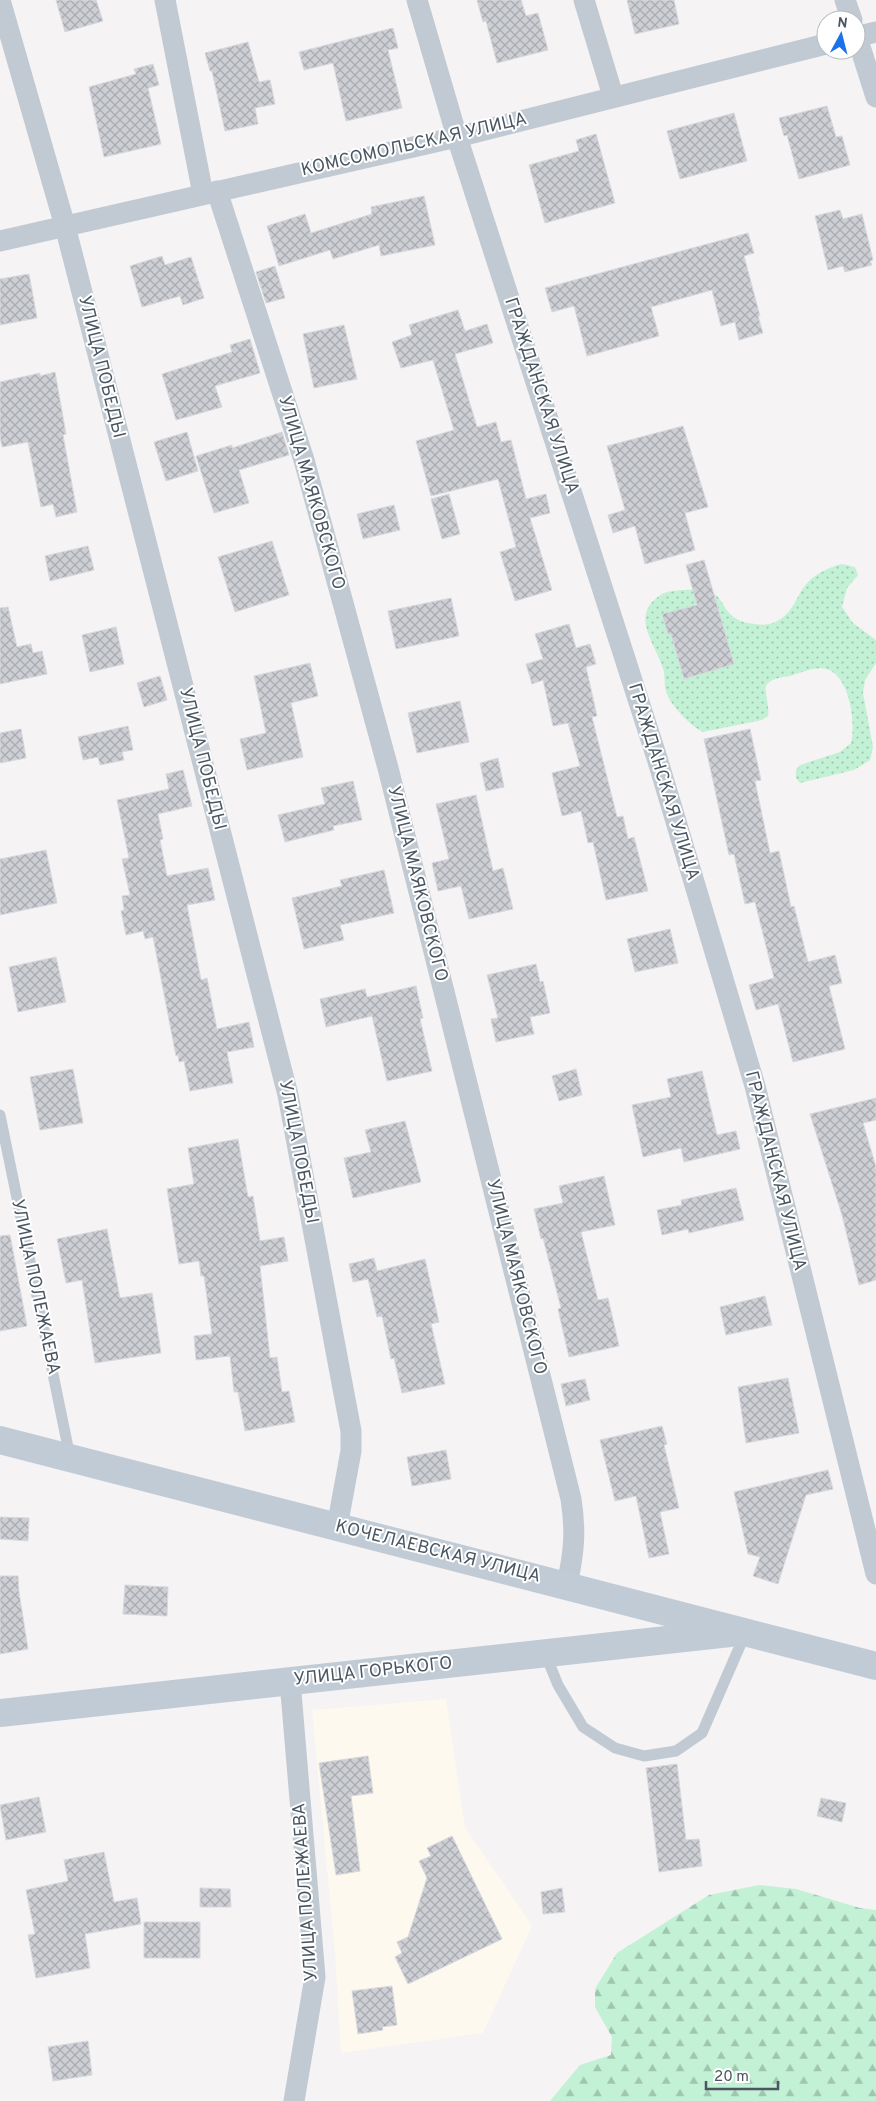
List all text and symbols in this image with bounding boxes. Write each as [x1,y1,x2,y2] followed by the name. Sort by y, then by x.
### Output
[816,10,866,60] north arrow
[836,15,848,33] text: N
[299,108,529,182] street label: КОМСОМОЛЬСКАЯ УЛИЦА
[72,293,130,441] street label: УЛИЦА ПОБЕДЫ
[498,295,584,497] street label: ГРАЖДАНСКАЯ УЛИЦА
[272,393,350,593] street label: УЛИЦА МАЯКОВСКОГО
[622,680,704,884] street label: ГРАЖДАНСКАЯ УЛИЦА
[173,685,231,833] street label: УЛИЦА ПОБЕДЫ
[382,784,452,984] street label: УЛИЦА МАЯКОВСКОГО
[739,1069,811,1273] street label: ГРАЖДАНСКАЯ УЛИЦА
[273,1078,323,1226] street label: УЛИЦА ПОБЕДЫ
[481,1177,551,1377] street label: УЛИЦА МАЯКОВСКОГО
[5,1197,65,1377] street label: УЛИЦА ПОЛЕЖАЕВА
[333,1515,543,1589] street label: КОЧЕЛАЕВСКАЯ УЛИЦА
[293,1652,453,1692] street label: УЛИЦА ГОРЬКОГО
[288,1802,324,1982] street label: УЛИЦА ПОЛЕЖАЕВА
[706,2058,778,2090] scale bar
[714,2068,749,2087] text: 20 m

